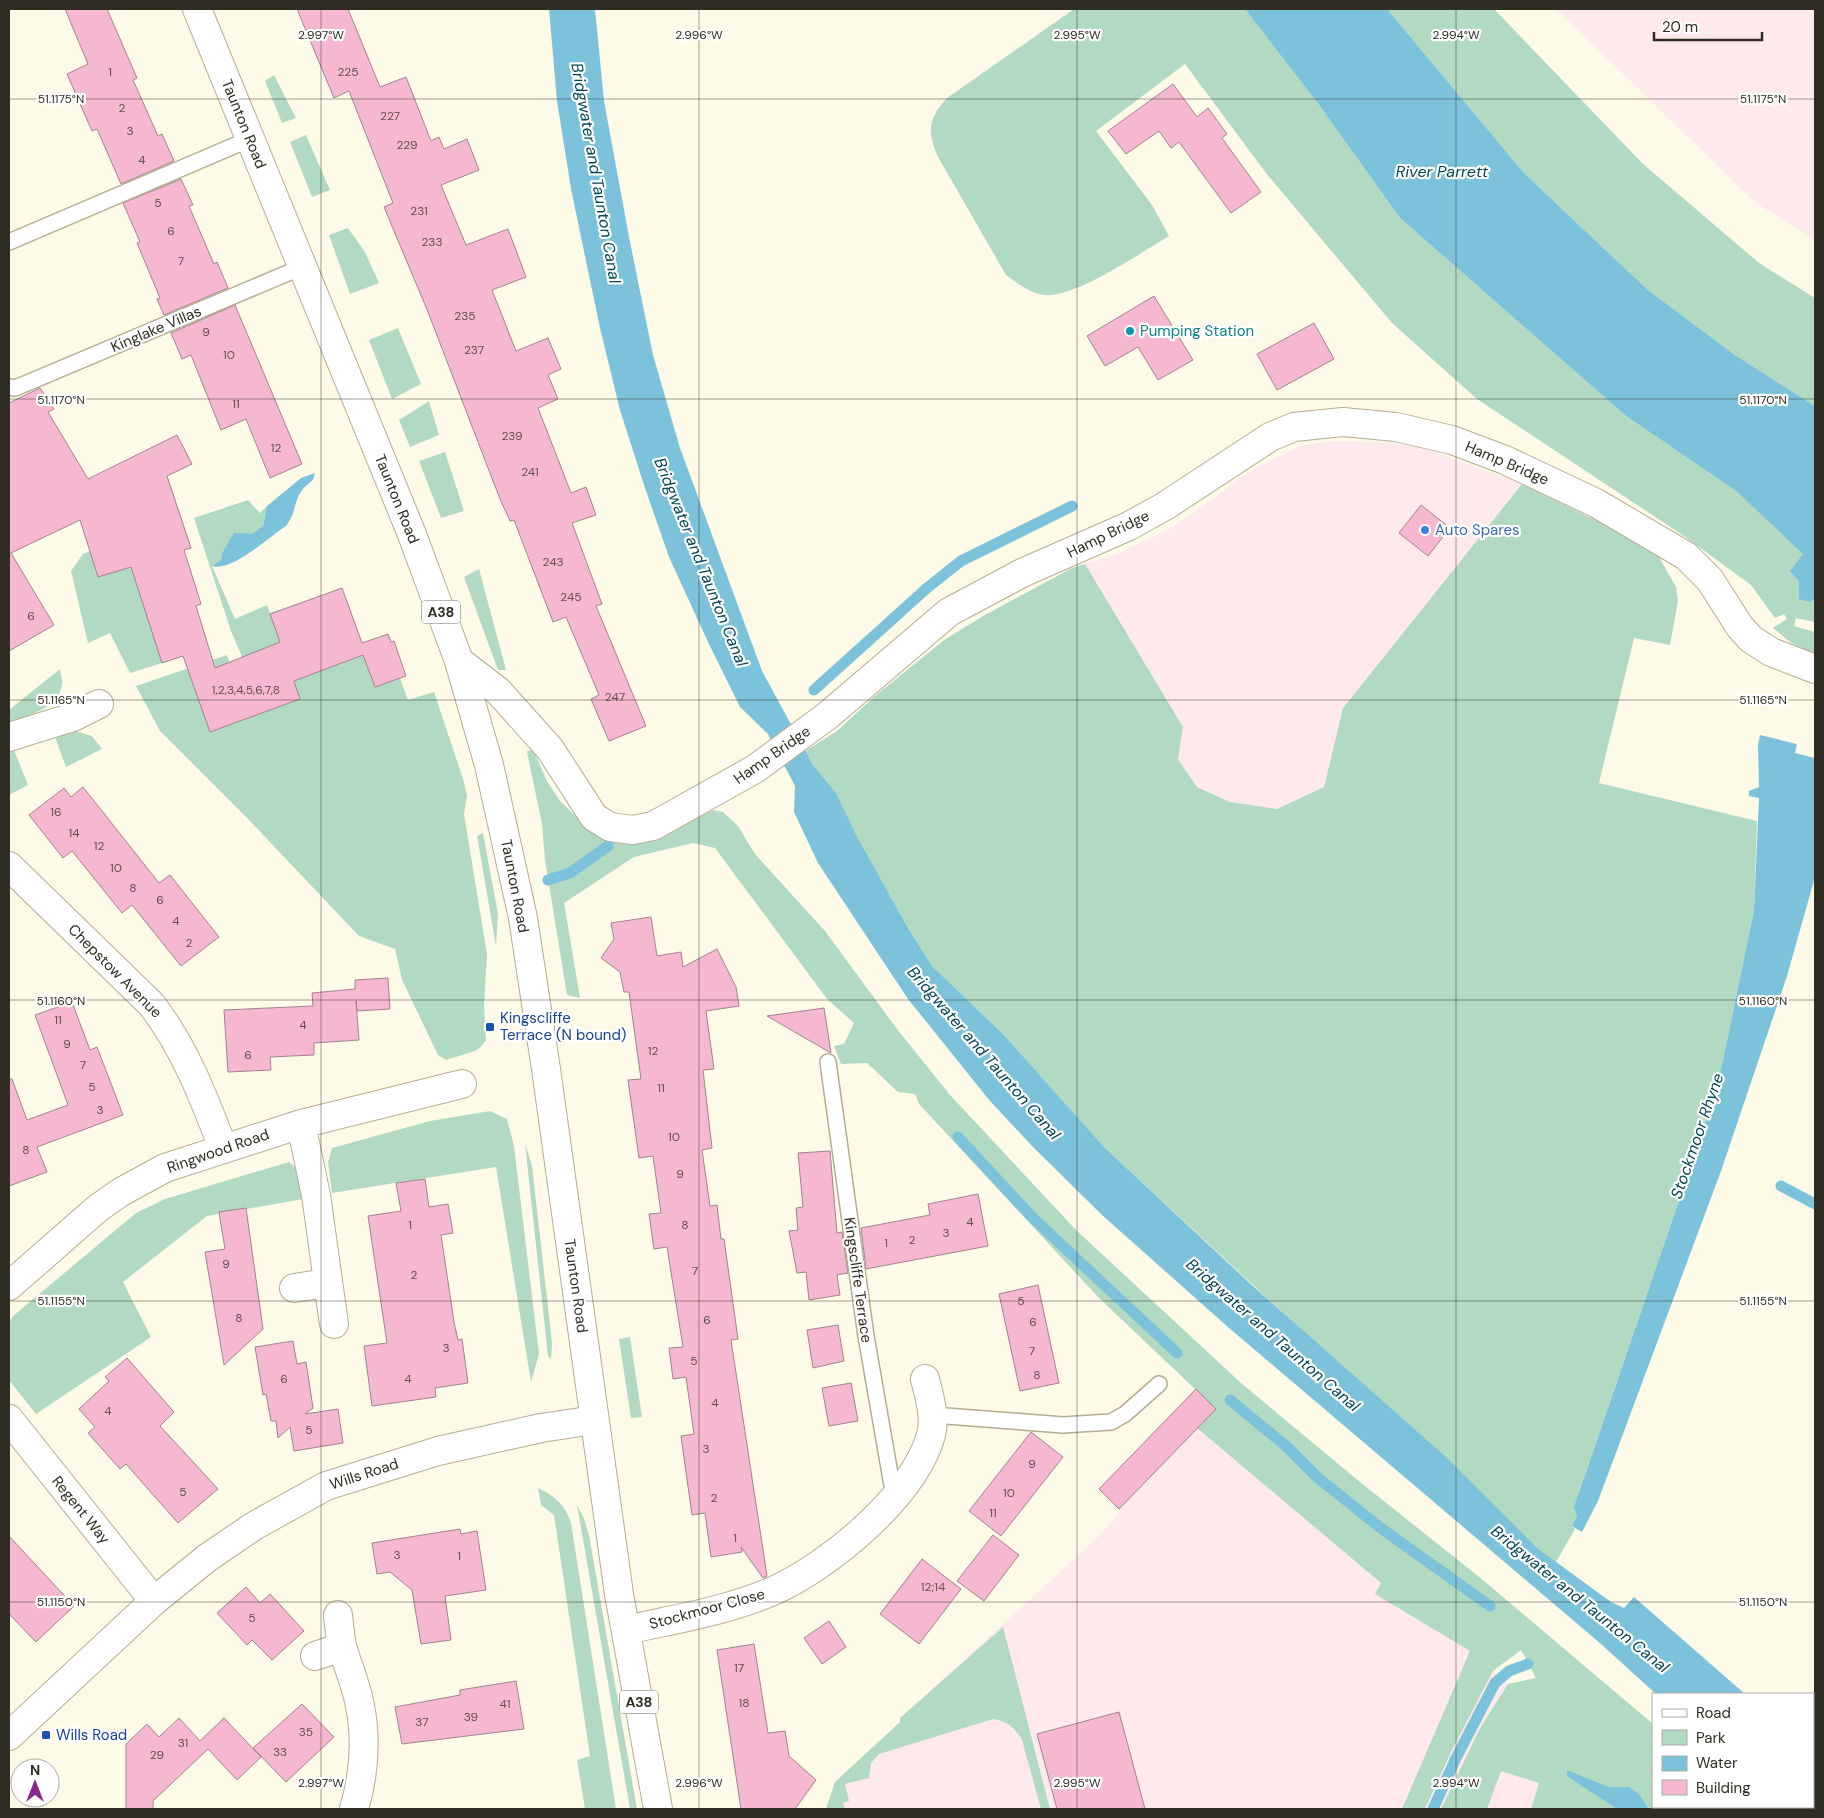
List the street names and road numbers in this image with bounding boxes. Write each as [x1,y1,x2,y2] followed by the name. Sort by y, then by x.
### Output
[217,76,271,172] street label: Taunton Road
[108,301,204,357] street label: Kinglake Villas
[1462,436,1552,490] street label: Hamp Bridge
[370,451,424,547] street label: Taunton Road
[1063,505,1153,563] street label: Hamp Bridge
[422,600,460,624] road number: A38
[730,721,814,789] street label: Hamp Bridge
[496,838,534,934] street label: Taunton Road
[64,920,166,1022] street label: Chepstow Avenue
[164,1124,272,1178] street label: Ringwood Road
[839,1216,877,1344] street label: Kingscliffe Terrace
[560,1238,592,1334] street label: Taunton Road
[327,1453,401,1495] street label: Wills Road
[47,1472,115,1549] street label: Regent Way
[647,1584,767,1634] street label: Stockmoor Close
[620,1690,658,1714] road number: A38

